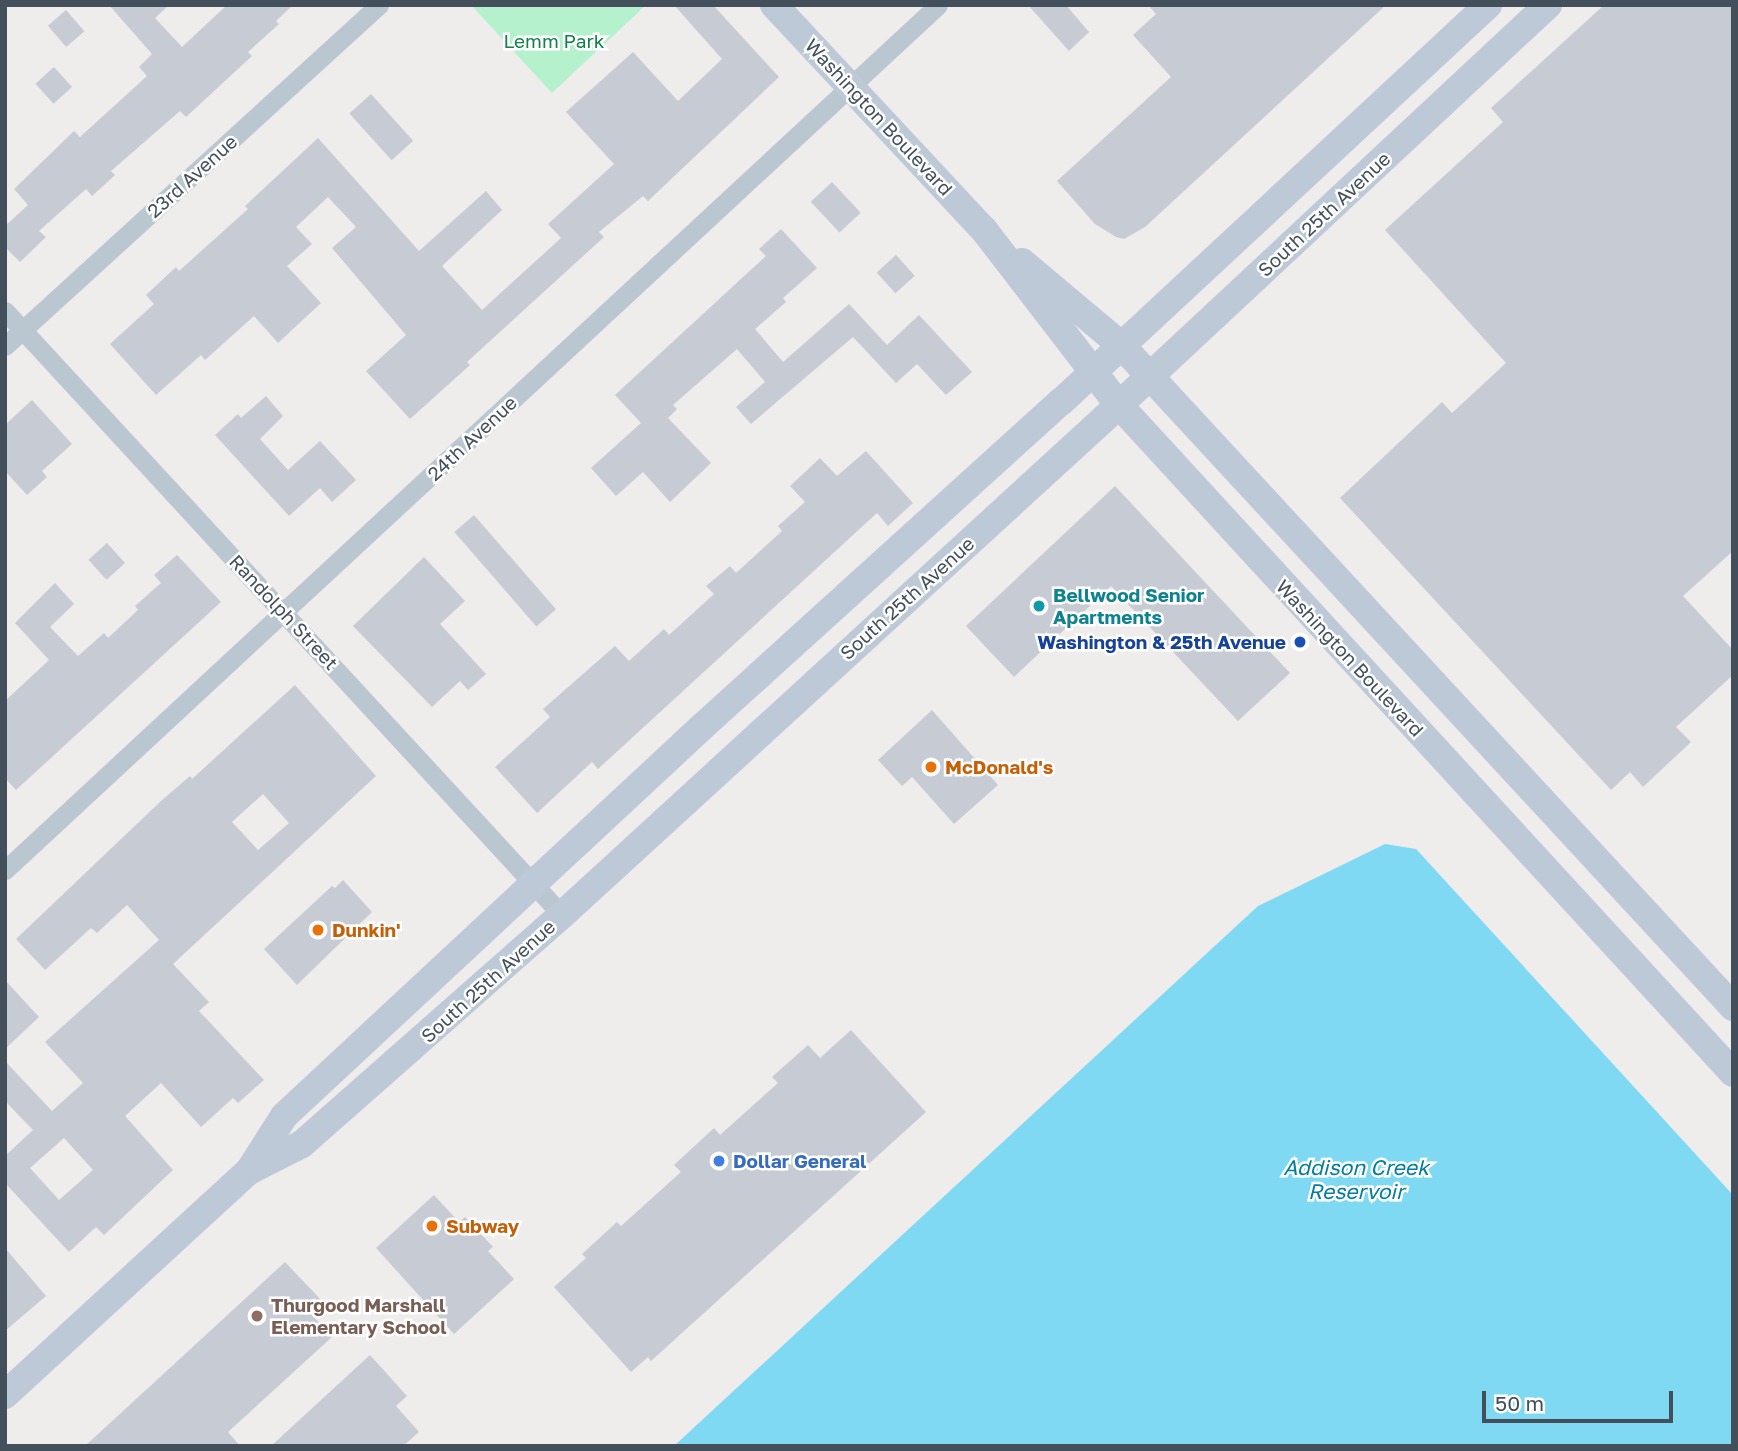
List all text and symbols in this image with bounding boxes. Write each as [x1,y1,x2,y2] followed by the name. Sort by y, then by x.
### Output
[503,30,605,52] park label: Lemm Park
[801,34,957,200] street label: Washington Boulevard
[142,130,242,222] street label: 23rd Avenue
[1253,147,1395,281] street label: South 25th Avenue
[423,391,521,485] street label: 24th Avenue
[835,532,979,664] street label: South 25th Avenue
[225,550,343,674] street label: Randolph Street
[1272,575,1428,741] street label: Washington Boulevard
[1053,584,1205,628] place label: Bellwood Senior Apartments
[1031,598,1047,614] marker: Bellwood Senior Apartments
[1037,631,1286,653] place label: Washington & 25th Avenue
[1292,634,1308,650] marker: Washington & 25th Avenue
[945,756,1053,778] place label: McDonald's
[923,759,939,775] marker: McDonald's
[416,915,560,1047] street label: South 25th Avenue
[332,919,400,941] place label: Dunkin'
[310,922,326,938] marker: Dunkin'
[733,1150,866,1172] place label: Dollar General
[711,1153,727,1169] marker: Dollar General
[1283,1154,1429,1204] water label: Addison Creek Reservoir
[446,1215,519,1237] place label: Subway
[424,1218,440,1234] marker: Subway
[271,1294,447,1338] place label: Thurgood Marshall Elementary School
[249,1308,265,1324] marker: Thurgood Marshall Elementary School
[1486,1378,1677,1422] scale bar
[1495,1390,1544,1416] text: 50 m

